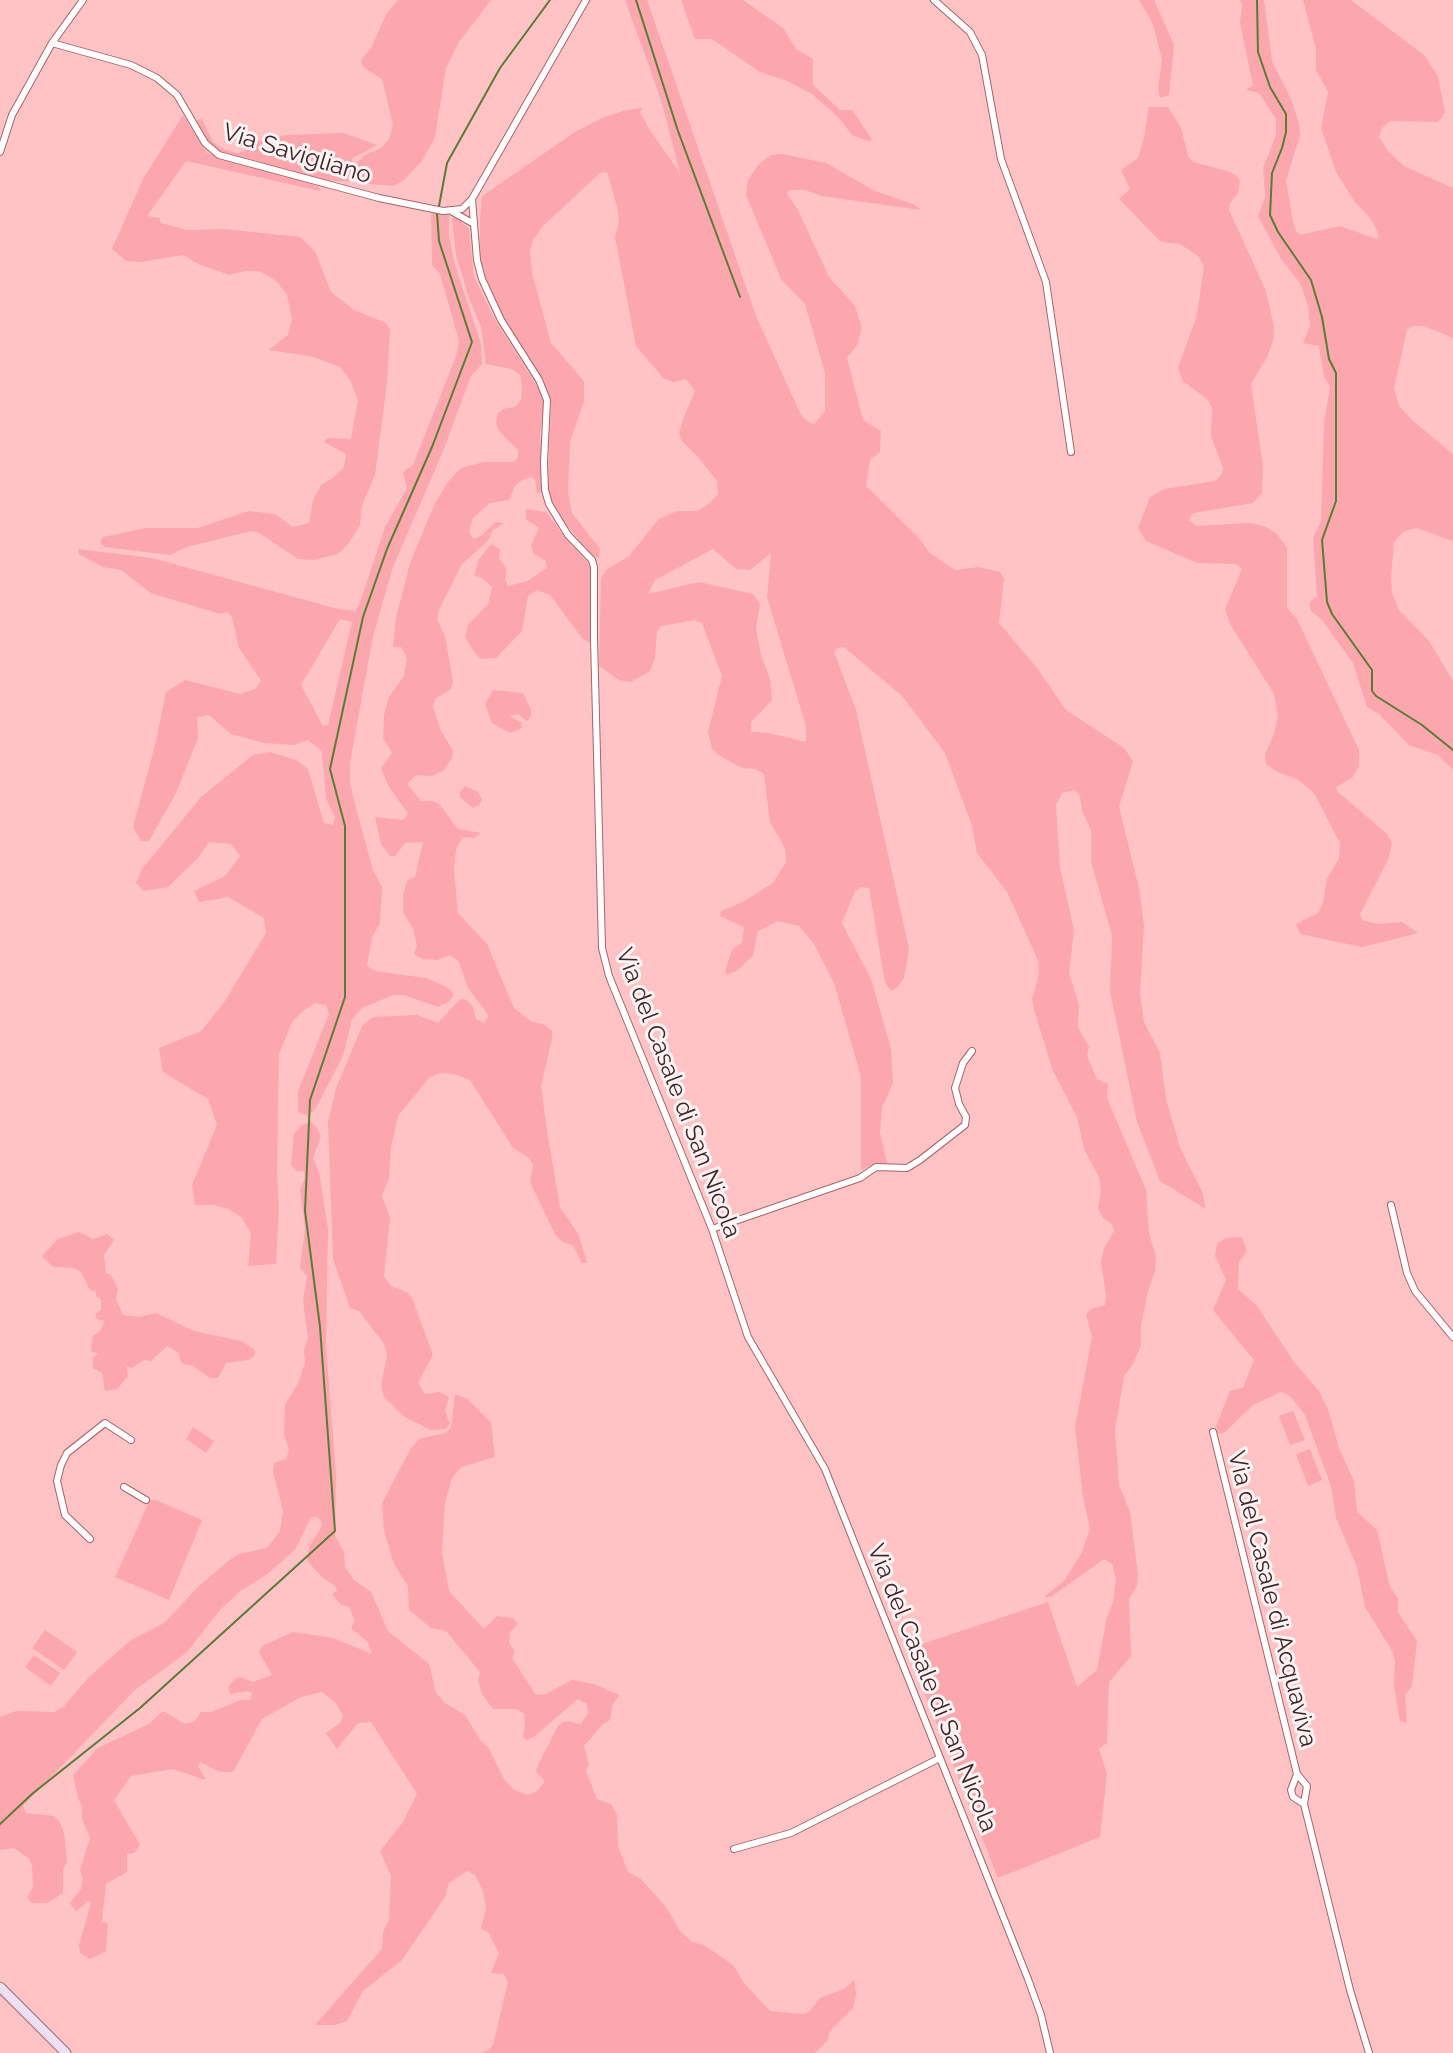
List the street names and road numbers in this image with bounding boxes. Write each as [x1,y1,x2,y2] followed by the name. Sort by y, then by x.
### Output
[219,118,375,190] street label: Via Savigliano
[609,944,747,1242] street label: Via del Casale di San Nicola
[1221,1448,1323,1750] street label: Via del Casale di Acquaviva
[861,1540,1003,1836] street label: Via del Casale di San Nicola

